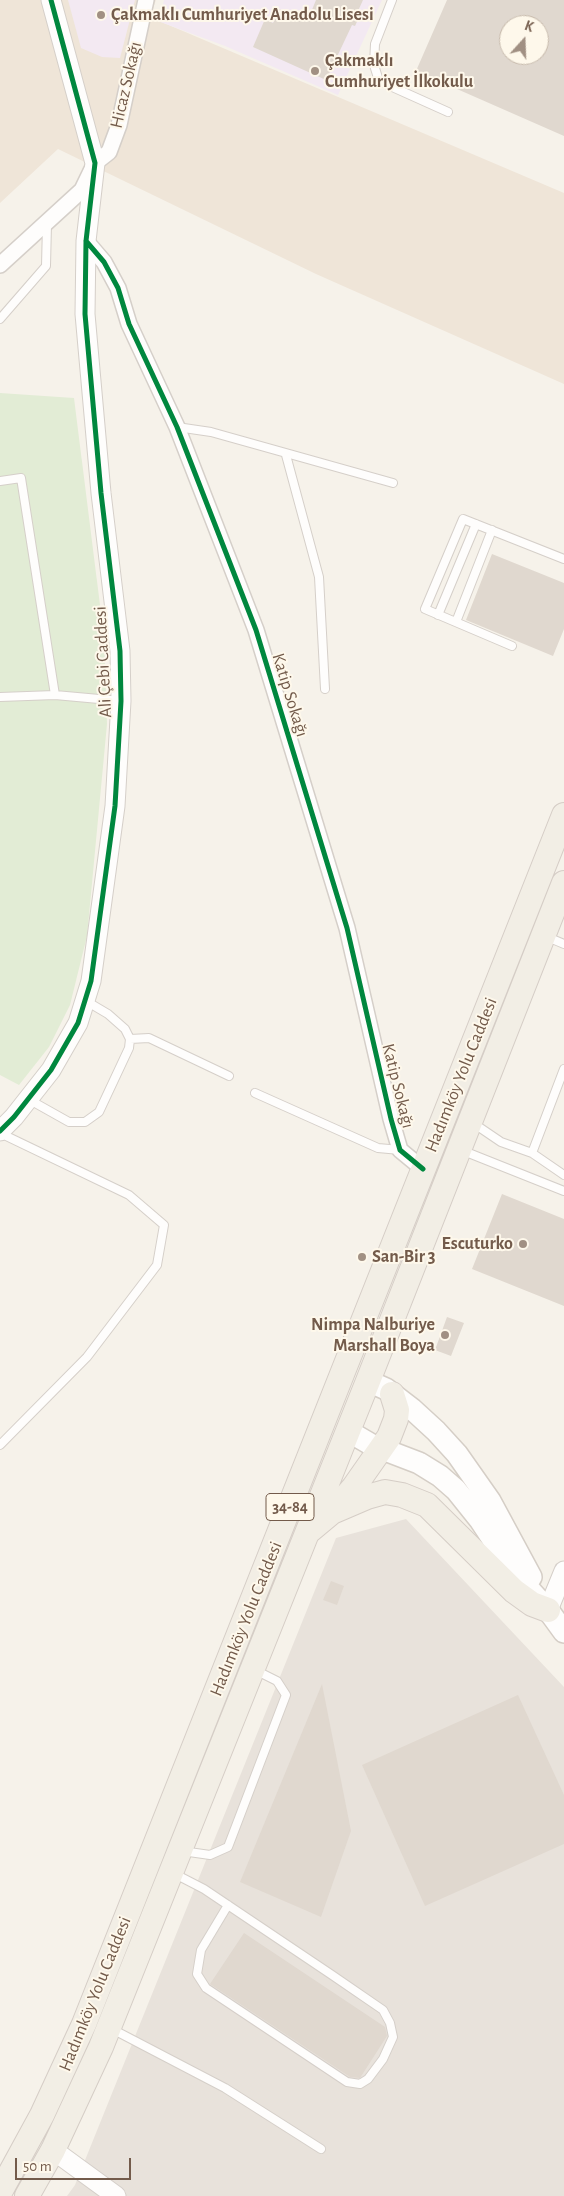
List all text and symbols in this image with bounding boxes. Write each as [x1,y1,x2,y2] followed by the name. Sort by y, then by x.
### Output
[111,4,374,26] place label: Çakmaklı Cumhuriyet Anadolu Lisesi
[95,9,107,21] marker: Çakmaklı Cumhuriyet Anadolu Lisesi
[499,15,549,65] north arrow
[523,19,535,35] text: K
[106,40,146,130] street label: Hicaz Sokağı
[325,50,473,92] place label: Çakmaklı Cumhuriyet İlkokulu
[309,65,321,77] marker: Çakmaklı Cumhuriyet İlkokulu
[89,606,117,718] street label: Ali Çebi Caddesi
[267,650,313,740] street label: Katip Sokağı
[420,995,502,1155] street label: Hadımköy Yolu Caddesi
[377,1041,419,1131] street label: Katip Sokağı
[442,1233,513,1255] place label: Escuturko
[517,1238,529,1250] marker: Escuturko
[372,1246,436,1268] place label: San-Bir 3
[356,1251,368,1263] marker: San-Bir 3
[311,1314,435,1356] place label: Nimpa Nalburiye Marshall Boya
[439,1329,451,1341] marker: Nimpa Nalburiye Marshall Boya
[266,1494,314,1520] road number: 34-84
[205,1539,287,1699] street label: Hadımköy Yolu Caddesi
[54,1914,136,2074] street label: Hadımköy Yolu Caddesi
[18,2148,134,2180] scale bar
[23,2159,52,2174] text: 50 m

